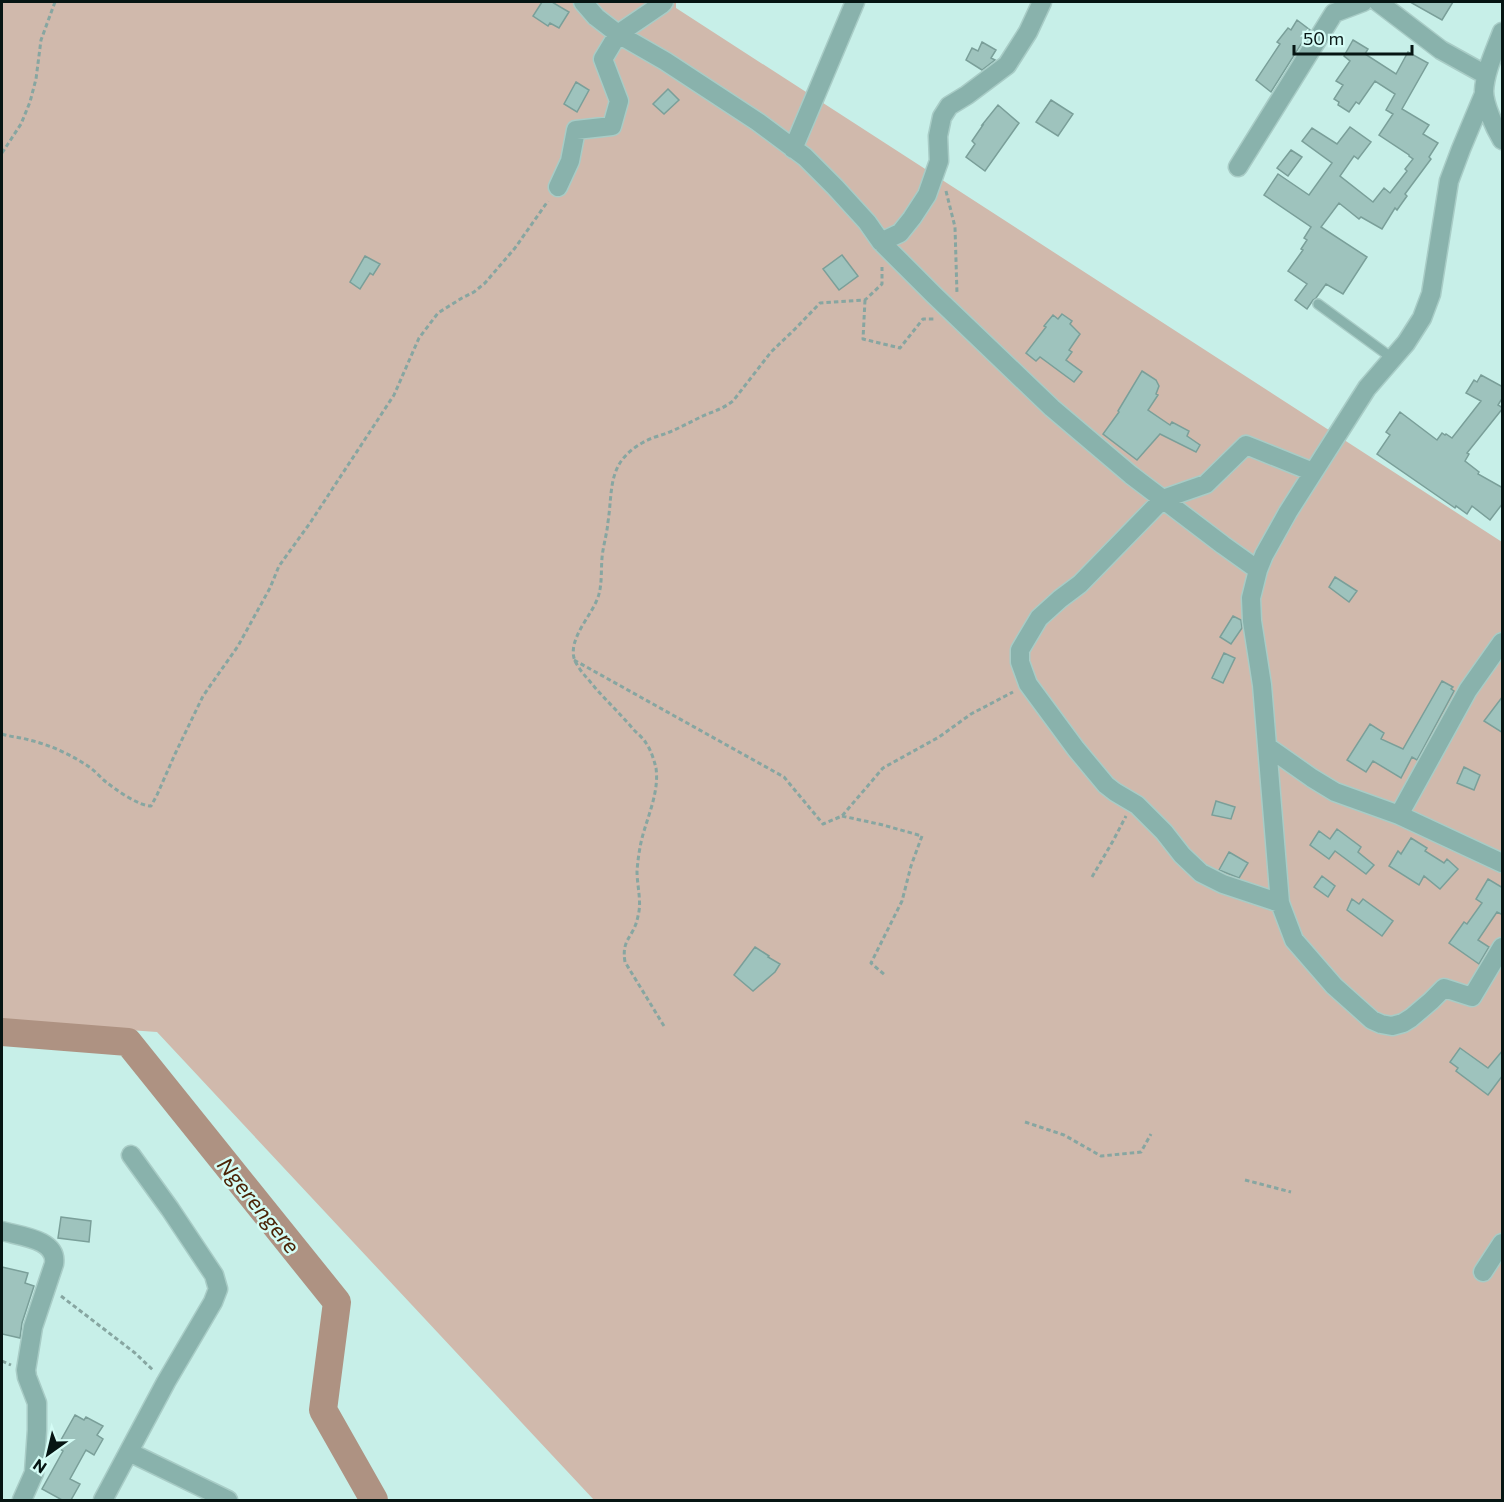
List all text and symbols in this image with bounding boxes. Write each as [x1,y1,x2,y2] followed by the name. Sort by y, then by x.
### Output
[1294,18,1412,56] scale bar
[1303,27,1344,49] text: 50 m
[212,1151,306,1259] water label: Ngerengere
[18,1424,78,1484] north arrow
[29,1456,50,1478] text: N

